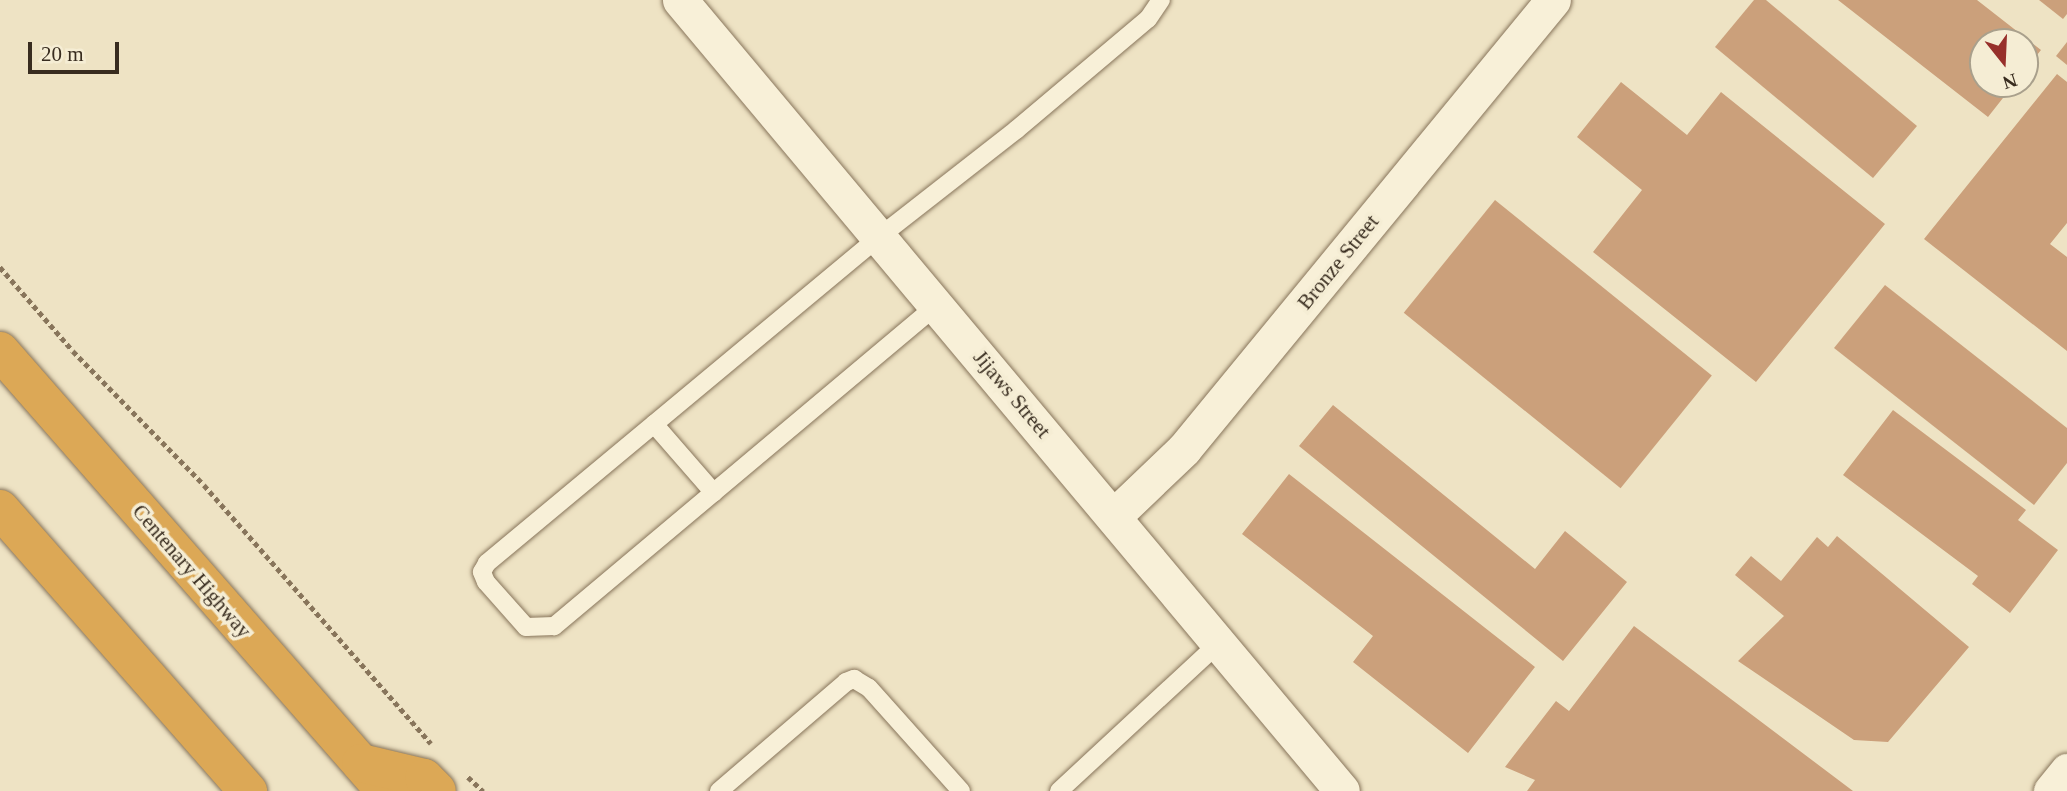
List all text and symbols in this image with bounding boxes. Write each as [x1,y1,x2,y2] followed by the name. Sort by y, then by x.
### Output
[32,28,122,72] scale bar
[1969,28,2039,98] north arrow
[41,42,84,66] text: 20 m
[2000,69,2020,94] text: N
[1292,209,1384,315] street label: Bronze Street
[968,345,1056,443] street label: Jijaws Street
[127,499,257,643] street label: Centenary Highway

